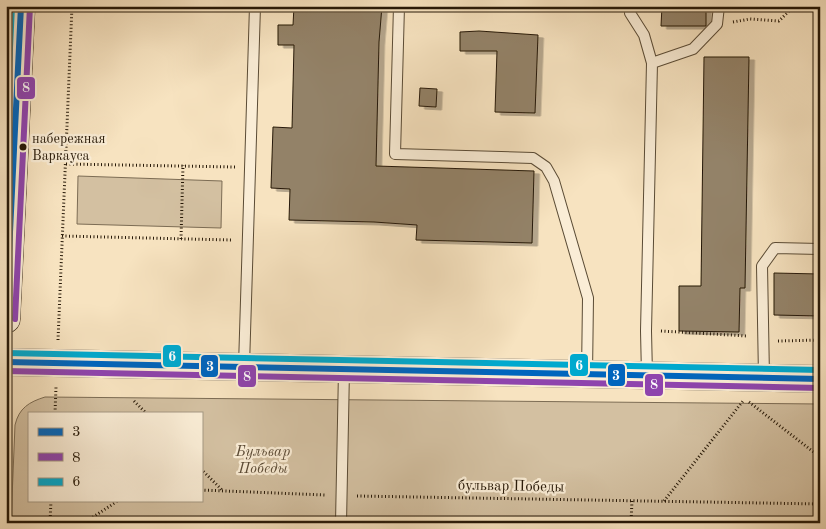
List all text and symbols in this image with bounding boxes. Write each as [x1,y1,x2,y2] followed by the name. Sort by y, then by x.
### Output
[16,76,36,100] line badge: 8
[22,81,30,95] text: 8
[32,132,106,163] place label: набережная Варкауса
[18,142,28,152] marker: набережная Варкауса
[162,344,182,368] line badge: 6
[168,350,176,364] text: 6
[569,353,589,377] line badge: 6
[200,354,219,378] line badge: 3
[575,359,583,373] text: 6
[206,360,214,374] text: 3
[607,363,626,387] line badge: 3
[237,364,257,388] line badge: 8
[612,369,620,383] text: 3
[243,370,251,384] text: 8
[644,373,664,397] line badge: 8
[650,378,658,392] text: 8
[28,412,202,502] legend
[72,425,81,440] text: 3
[235,445,290,477] park label: Бульвар Победы
[72,451,81,466] text: 8
[72,475,81,490] text: 6
[458,479,564,495] street label: бульвар Победы

